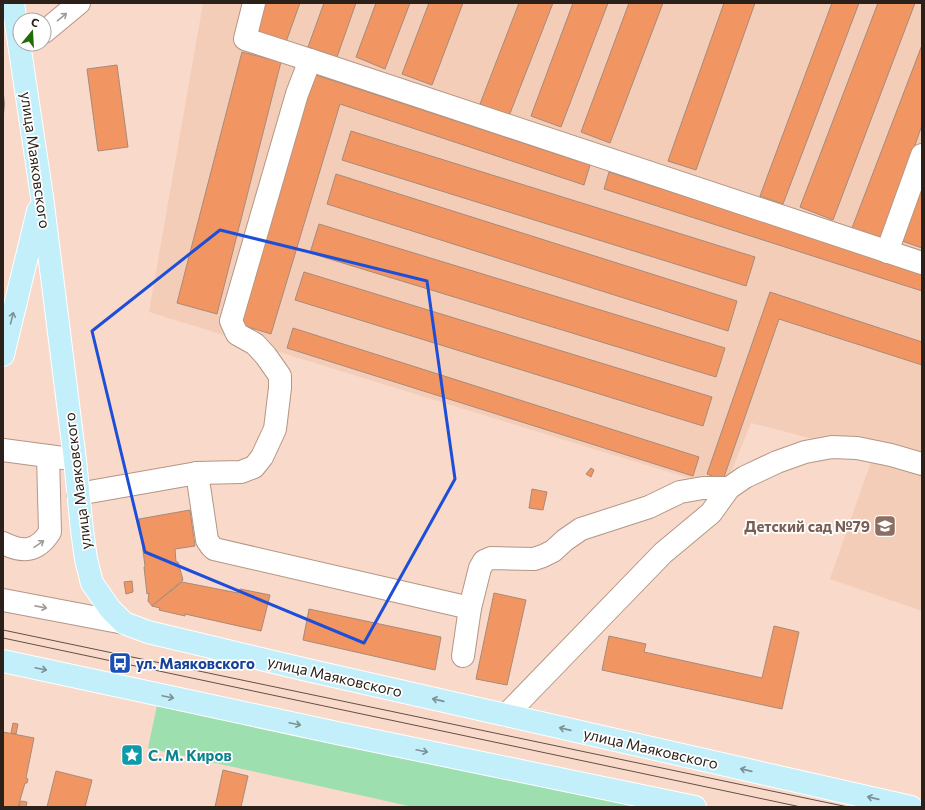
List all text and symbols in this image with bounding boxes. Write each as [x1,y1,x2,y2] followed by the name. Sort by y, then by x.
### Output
[12,12,52,52] north arrow
[56,13,67,22] one-way arrow
[30,15,41,30] text: С
[17,90,55,230] street label: улица Маяковского
[9,311,17,324] one-way arrow
[60,411,94,551] street label: улица Маяковского
[872,513,898,539] school or university icon: Детский сад №79
[744,517,870,535] place label: Детский сад №79
[34,540,45,548] one-way arrow
[34,604,47,612] one-way arrow
[107,650,133,676] bus stop icon: ул. Маяковского
[266,652,404,700] street label: улица Маяковского
[136,654,255,672] place label: ул. Маяковского
[34,666,47,674] one-way arrow
[161,693,174,701] one-way arrow
[432,695,445,703] one-way arrow
[288,721,301,729] one-way arrow
[559,724,572,732] one-way arrow
[582,724,720,772] street label: улица Маяковского
[119,742,145,768] place icon: С. М. Киров
[148,746,232,764] place label: С. М. Киров
[416,747,429,755] one-way arrow
[740,765,753,773] one-way arrow
[867,794,880,802] one-way arrow

